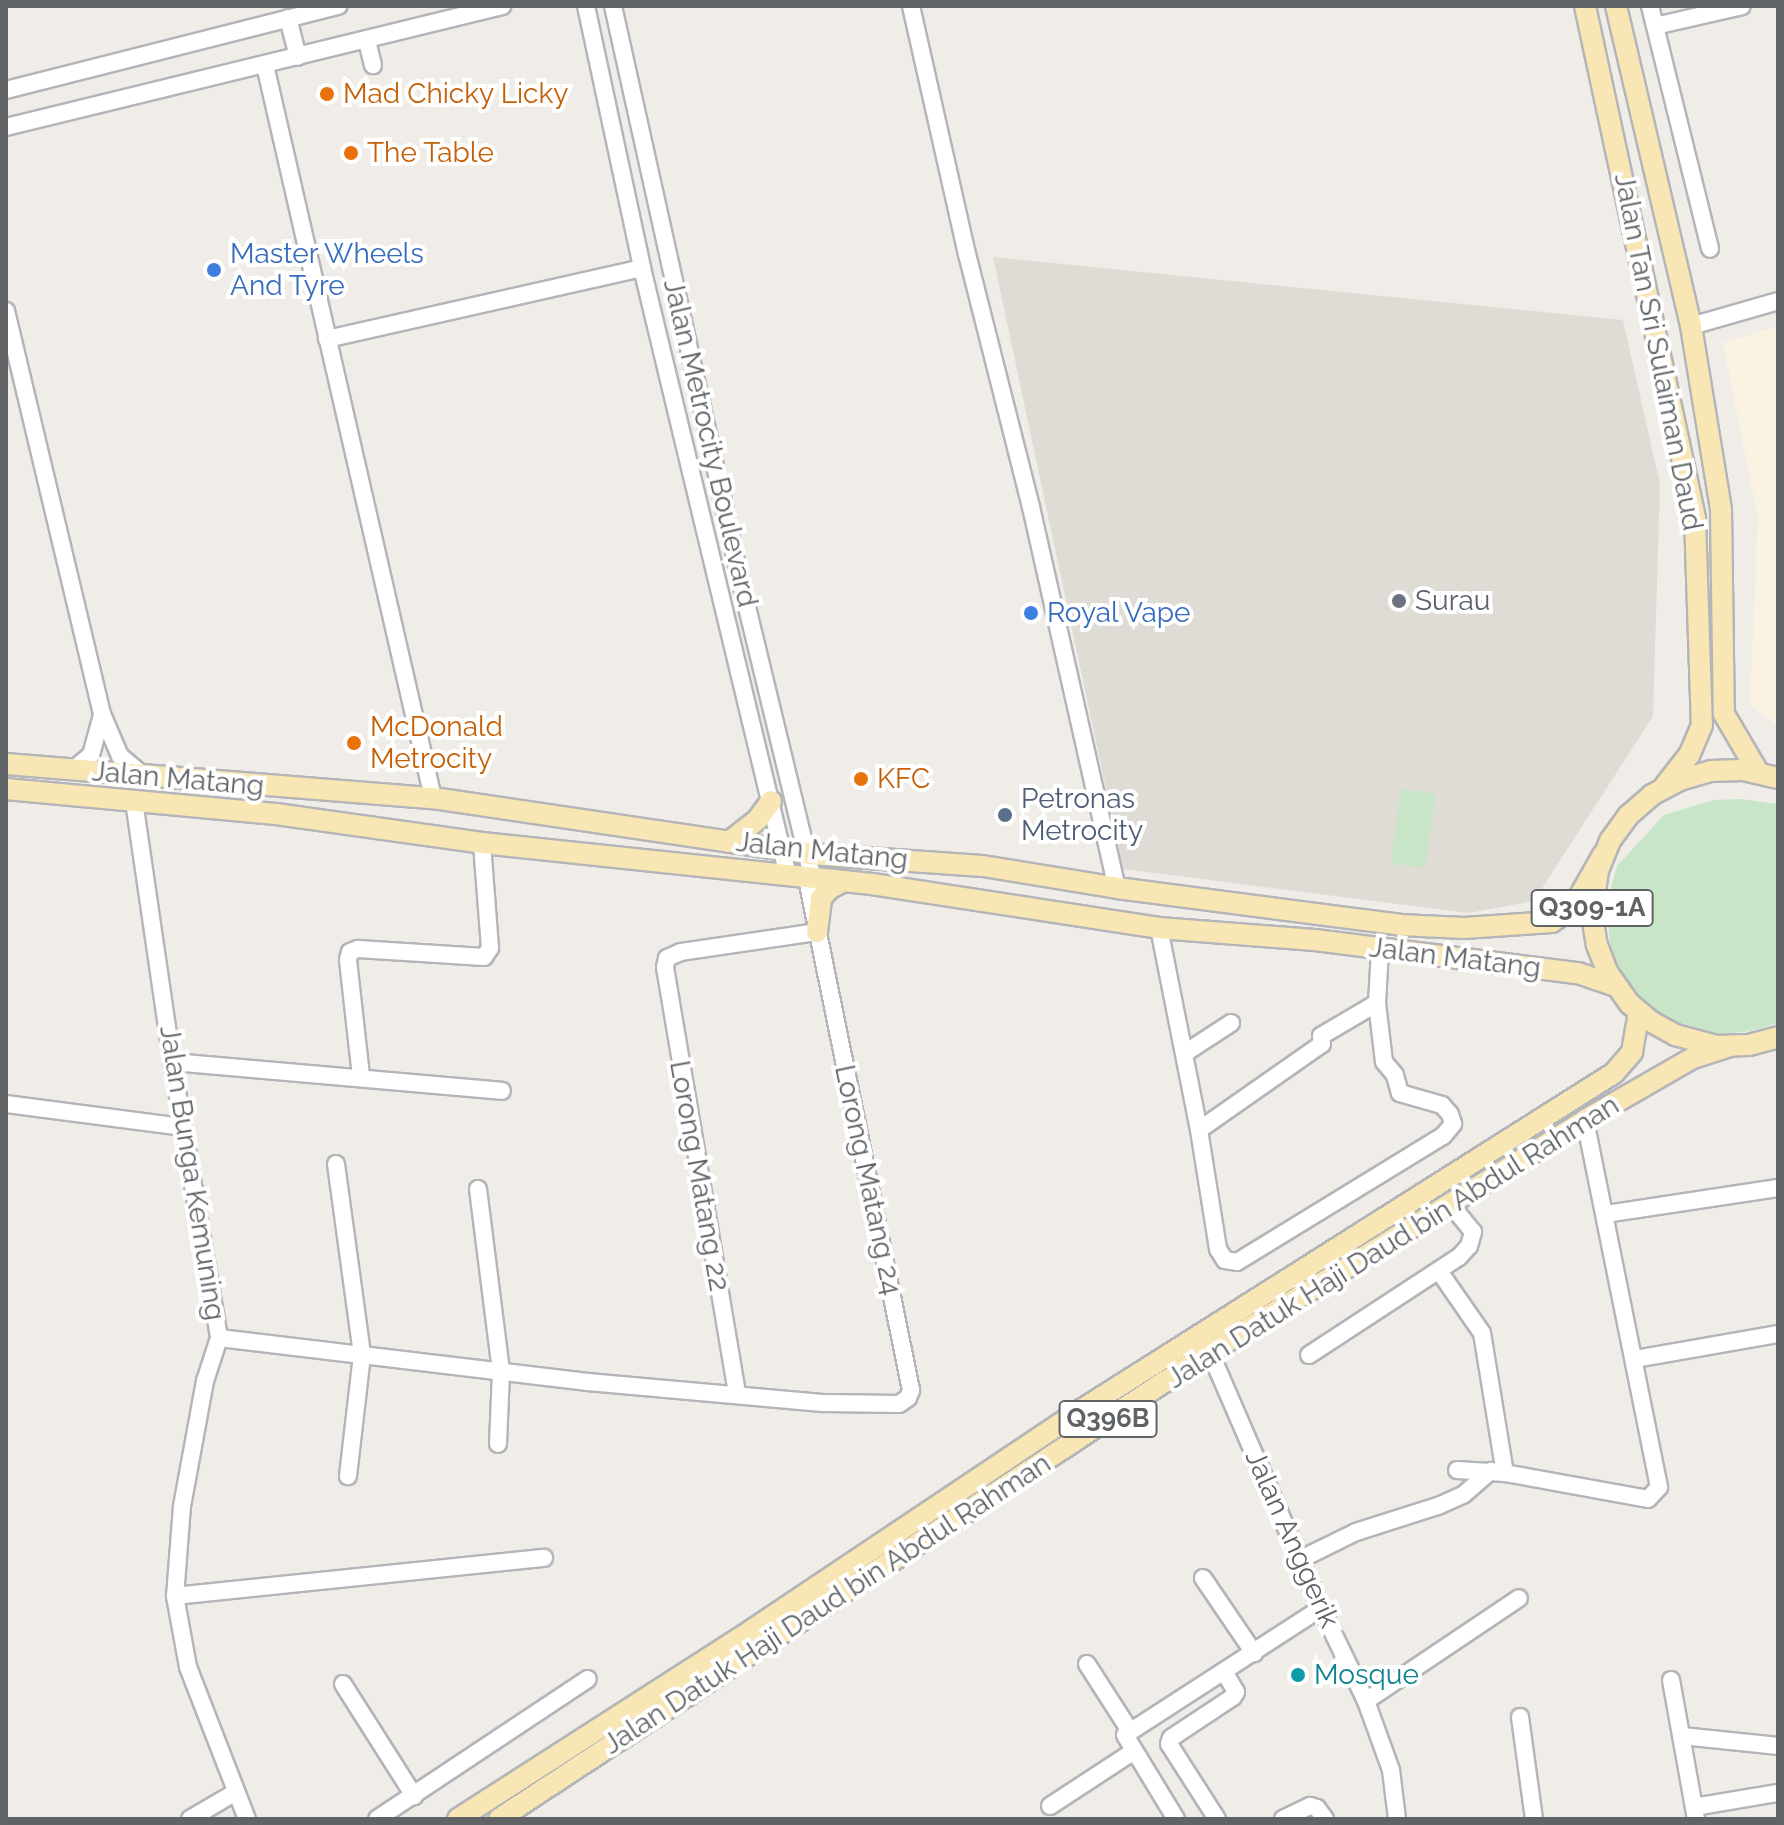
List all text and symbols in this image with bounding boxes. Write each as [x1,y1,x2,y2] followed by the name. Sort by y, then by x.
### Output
[343,77,569,111] place label: Mad Chicky Licky
[318,85,336,103] marker: Mad Chicky Licky
[367,136,495,170] place label: The Table
[342,144,360,162] marker: The Table
[1607,170,1709,534] street label: Jalan Tan Sri Sulaiman Daud
[230,237,425,303] place label: Master Wheels And Tyre
[205,261,223,279] marker: Master Wheels And Tyre
[656,275,764,611] street label: Jalan Metrocity Boulevard
[1415,584,1490,618] place label: Surau
[1390,592,1408,610] marker: Surau
[1047,596,1192,630] place label: Royal Vape
[1022,604,1040,622] marker: Royal Vape
[370,710,503,776] place label: McDonald Metrocity
[345,734,363,752] marker: McDonald Metrocity
[91,755,265,803] street label: Jalan Matang
[877,762,930,796] place label: KFC
[852,770,870,788] marker: KFC
[1021,782,1143,848] place label: Petronas Metrocity
[996,806,1014,824] marker: Petronas Metrocity
[734,825,910,877] street label: Jalan Matang
[1530,886,1654,930] road number: Q309-1A
[1367,931,1543,985] street label: Jalan Matang
[152,1023,232,1323] street label: Jalan Bunga Kemuning
[662,1058,736,1294] street label: Lorong Matang 22
[827,1062,909,1298] street label: Lorong Matang 24
[1160,1088,1626,1396] street label: Jalan Datuk Haji Daud bin Abdul Rahman
[1058,1397,1158,1441] road number: Q396B
[1238,1445,1346,1633] street label: Jalan Anggerik
[596,1446,1058,1762] street label: Jalan Datuk Haji Daud bin Abdul Rahman
[1314,1658,1419,1692] place label: Mosque
[1289,1666,1307,1684] marker: Mosque

